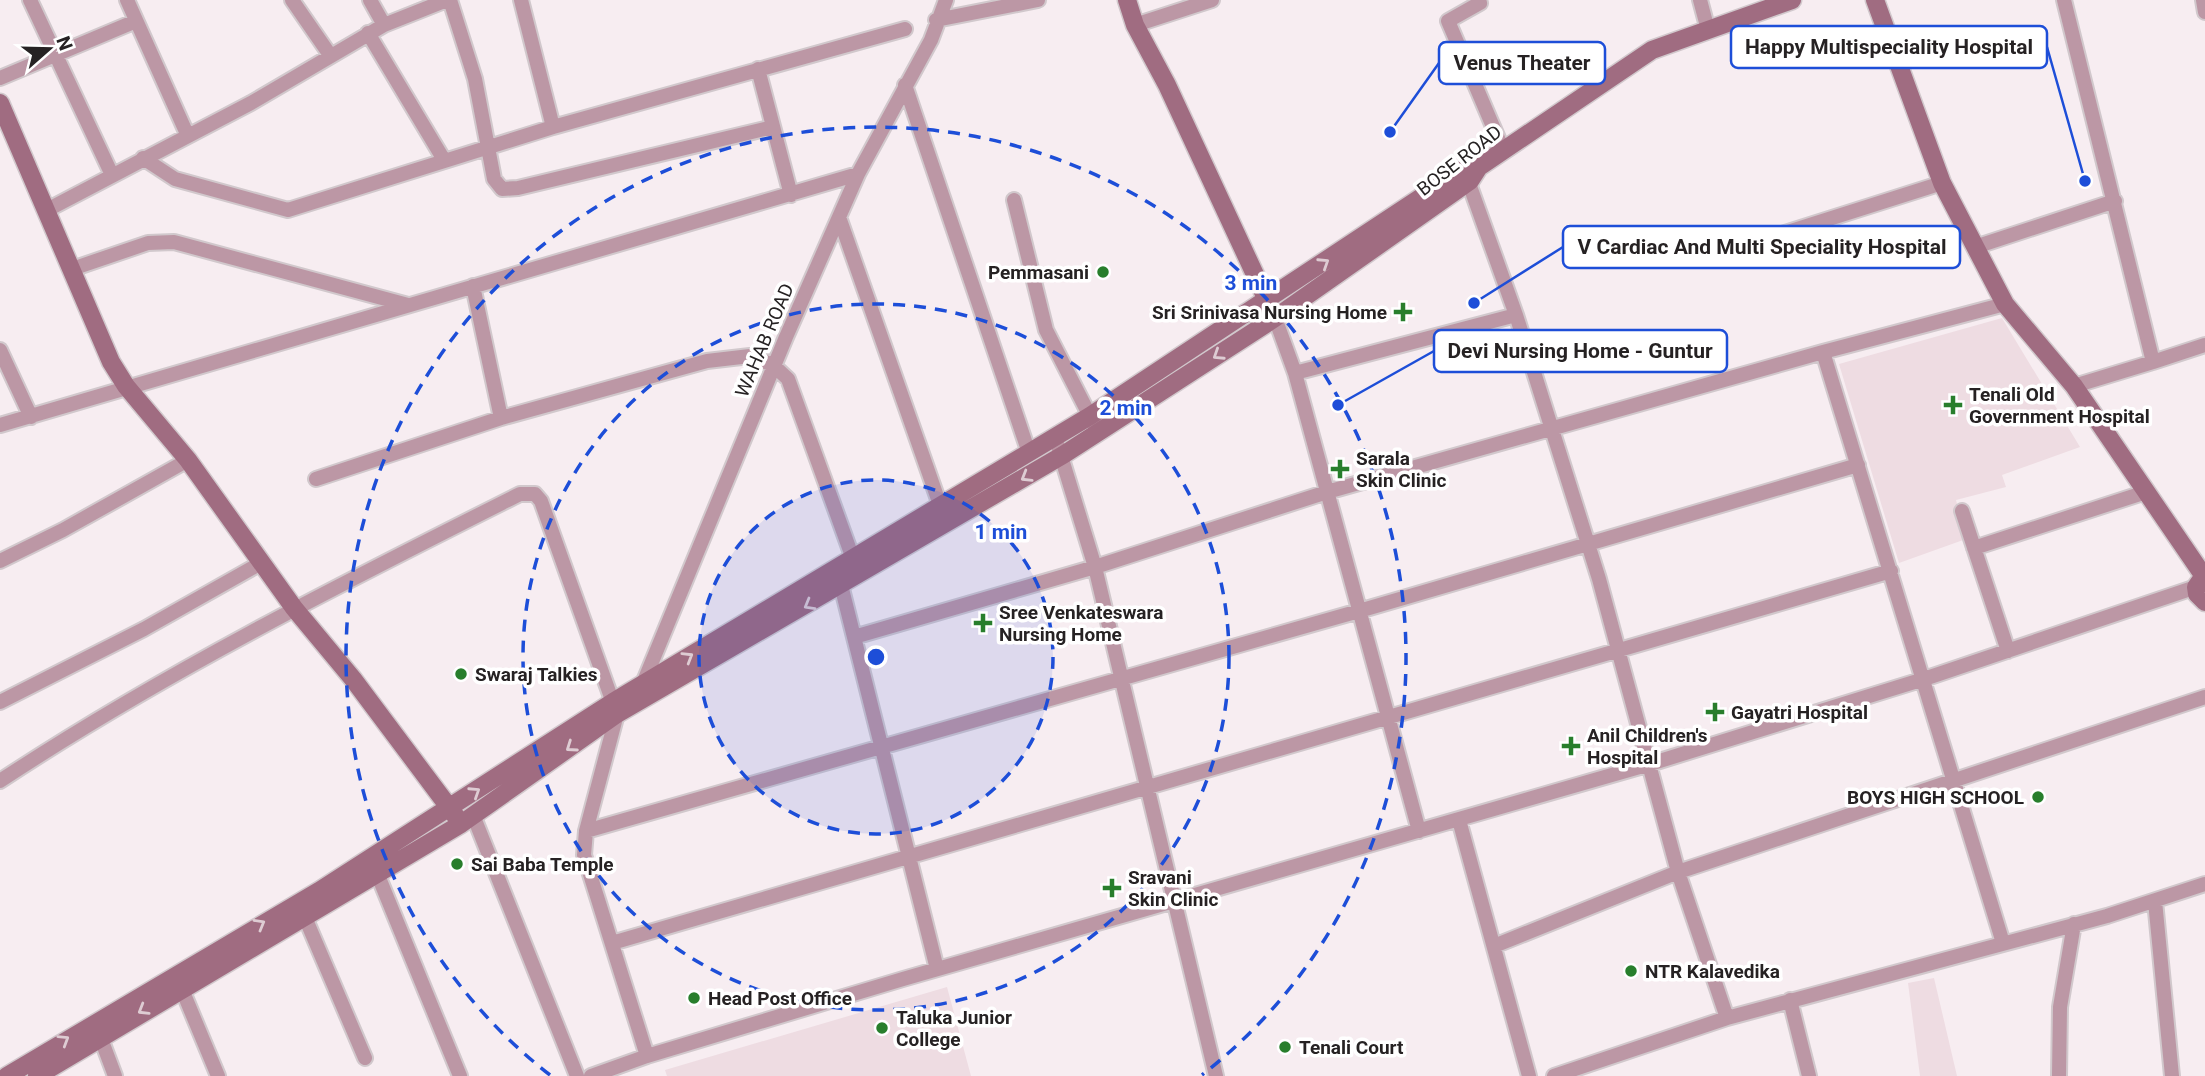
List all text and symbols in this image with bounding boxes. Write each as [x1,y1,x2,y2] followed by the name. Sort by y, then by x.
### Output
[14,14,84,84] north arrow
[1731,26,2047,68] callout: Happy Multispeciality Hospital
[51,33,78,54] text: N
[1745,35,2033,59] text: Happy Multispeciality Hospital
[1439,42,1605,84] callout: Venus Theater
[1453,51,1591,75] text: Venus Theater
[1412,120,1506,201] street label: BOSE ROAD
[1563,226,1960,268] callout: V Cardiac And Multi Speciality Hospital
[1578,235,1946,259] text: V Cardiac And Multi Speciality Hospital
[1316,258,1329,271] one-way arrow
[988,261,1089,284] place label: Pemmasani
[1095,264,1111,280] marker: Pemmasani
[1225,271,1277,295] text: 3 min
[730,280,799,400] street label: WAHAB ROAD
[1152,301,1387,324] place label: Sri Srinivasa Nursing Home
[1393,302,1413,322] marker: Sri Srinivasa Nursing Home
[1434,330,1727,372] callout: Devi Nursing Home - Guntur
[1447,339,1713,363] text: Devi Nursing Home - Guntur
[1212,347,1225,360] one-way arrow
[1969,383,2150,428] place label: Tenali Old Government Hospital
[1943,395,1963,415] marker: Tenali Old Government Hospital
[1100,396,1152,420] text: 2 min
[1356,447,1446,492] place label: Sarala Skin Clinic
[1330,459,1350,479] marker: Sarala Skin Clinic
[1020,469,1033,482] one-way arrow
[975,520,1027,544] text: 1 min
[803,597,816,610] one-way arrow
[999,601,1163,646] place label: Sree Venkateswara Nursing Home
[973,613,993,633] marker: Sree Venkateswara Nursing Home
[864,645,888,669] centre of rings
[680,652,693,665] one-way arrow
[475,663,598,686] place label: Swaraj Talkies
[453,666,469,682] marker: Swaraj Talkies
[1731,701,1868,724] place label: Gayatri Hospital
[1705,702,1725,722] marker: Gayatri Hospital
[1587,724,1708,769] place label: Anil Children's Hospital
[1561,736,1581,756] marker: Anil Children's Hospital
[566,739,579,751] one-way arrow
[1847,786,2024,809] place label: BOYS HIGH SCHOOL
[467,787,480,800] one-way arrow
[2030,789,2046,805] marker: BOYS HIGH SCHOOL
[471,853,614,876] place label: Sai Baba Temple
[449,856,465,872] marker: Sai Baba Temple
[1128,866,1218,911] place label: Sravani Skin Clinic
[1102,878,1122,898] marker: Sravani Skin Clinic
[253,919,266,932] one-way arrow
[1645,960,1780,983] place label: NTR Kalavedika
[1623,963,1639,979] marker: NTR Kalavedika
[708,987,852,1010] place label: Head Post Office
[686,990,702,1006] marker: Head Post Office
[138,1002,150,1015] one-way arrow
[896,1006,1012,1051] place label: Taluka Junior College
[874,1020,890,1036] marker: Taluka Junior College
[57,1035,70,1048] one-way arrow
[1299,1036,1404,1059] place label: Tenali Court
[1277,1039,1293,1055] marker: Tenali Court

